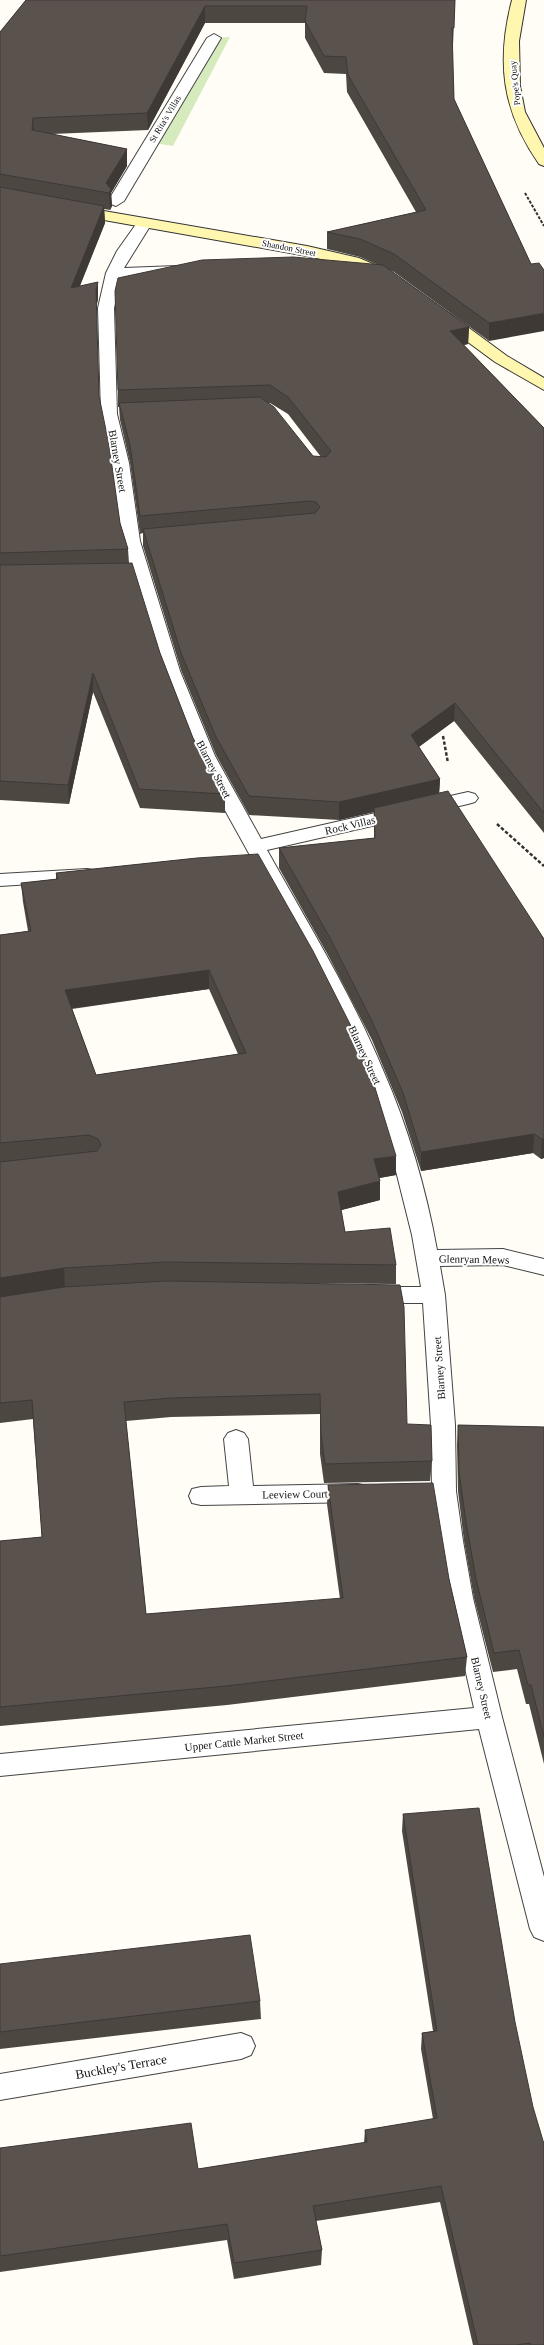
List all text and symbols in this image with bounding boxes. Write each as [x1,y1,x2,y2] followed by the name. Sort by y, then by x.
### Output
[508,60,522,106] street label: Pope's Quay
[147,93,183,144] street label: St Rita's Villas
[261,238,317,258] street label: Shandon Street
[107,429,129,493] street label: Blarney Street
[194,738,234,800] street label: Blarney Street
[324,813,376,837] street label: Rock Villas
[346,1024,384,1086] street label: Blarney Street
[439,1252,509,1266] street label: Glenryan Mews
[431,1336,447,1400] street label: Blarney Street
[262,1487,328,1501] street label: Leeview Court
[469,1656,495,1720] street label: Blarney Street
[184,1729,304,1753] street label: Upper Cattle Market Street
[74,2051,168,2082] street label: Buckley's Terrace

